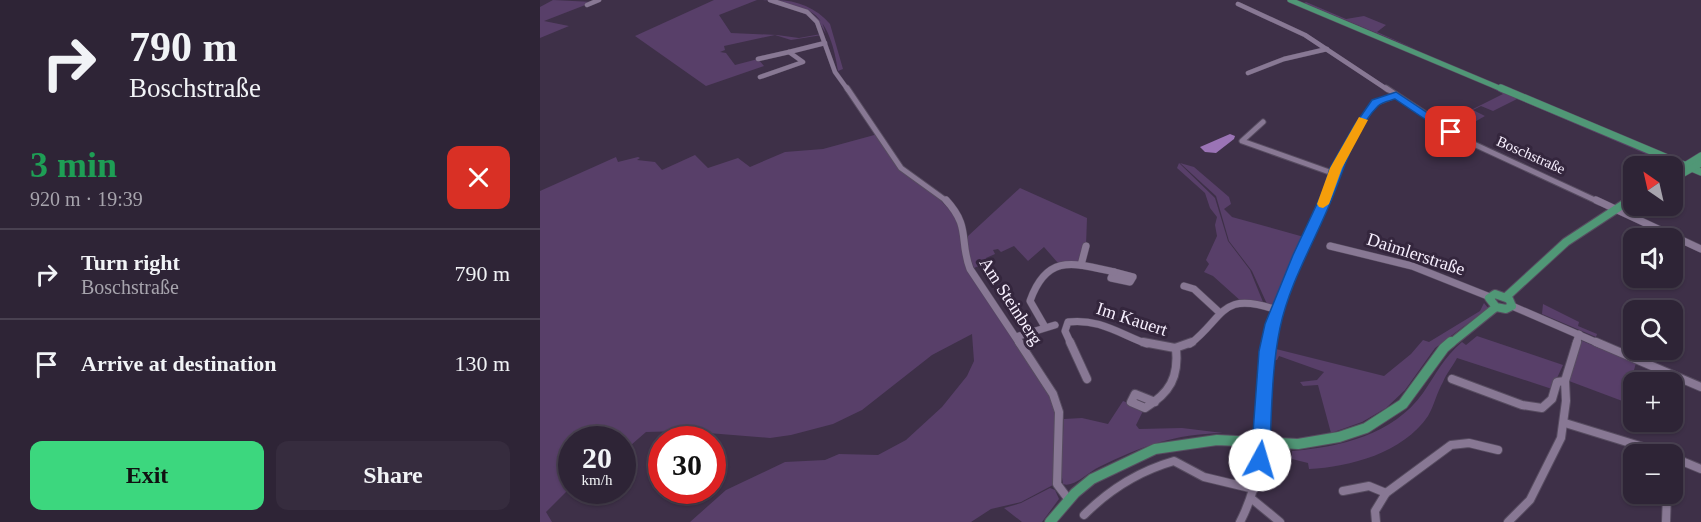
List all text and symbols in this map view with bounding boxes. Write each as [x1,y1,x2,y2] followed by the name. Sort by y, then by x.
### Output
[30,24,108,102] icon: right
[129,24,238,70] text: 790 m
[129,73,261,103] text: Boschstraße
[1425,106,1476,157] pin
[1434,115,1467,148] icon: arrive
[1494,133,1568,177] street label: Boschstraße
[30,145,117,185] text: 3 min
[447,146,510,209] button: close
[1623,156,1683,216] north arrow
[1623,156,1683,504] map controls
[30,188,143,210] text: 920 m · 19:39
[1623,228,1683,288] button: sound
[1364,229,1468,279] street label: Daimlerstraße
[81,250,180,275] text: Turn right
[975,254,1047,348] street label: Am Steinberg
[30,258,63,291] icon: right
[454,261,510,286] text: 790 m
[81,276,179,298] text: Boschstraße
[1094,298,1170,340] street label: Im Kauert
[1623,300,1683,360] button: search
[30,348,63,381] icon: arrive
[81,351,277,376] text: Arrive at destination
[454,351,510,376] text: 130 m
[1623,372,1683,432] button: +
[648,426,726,504] speed limit sign: 30
[1228,428,1292,492] position arrow
[30,441,264,510] button: Exit
[276,441,510,510] button: Share
[582,441,612,474] text: 20
[1623,444,1683,504] button: −
[582,472,612,488] text: km/h

